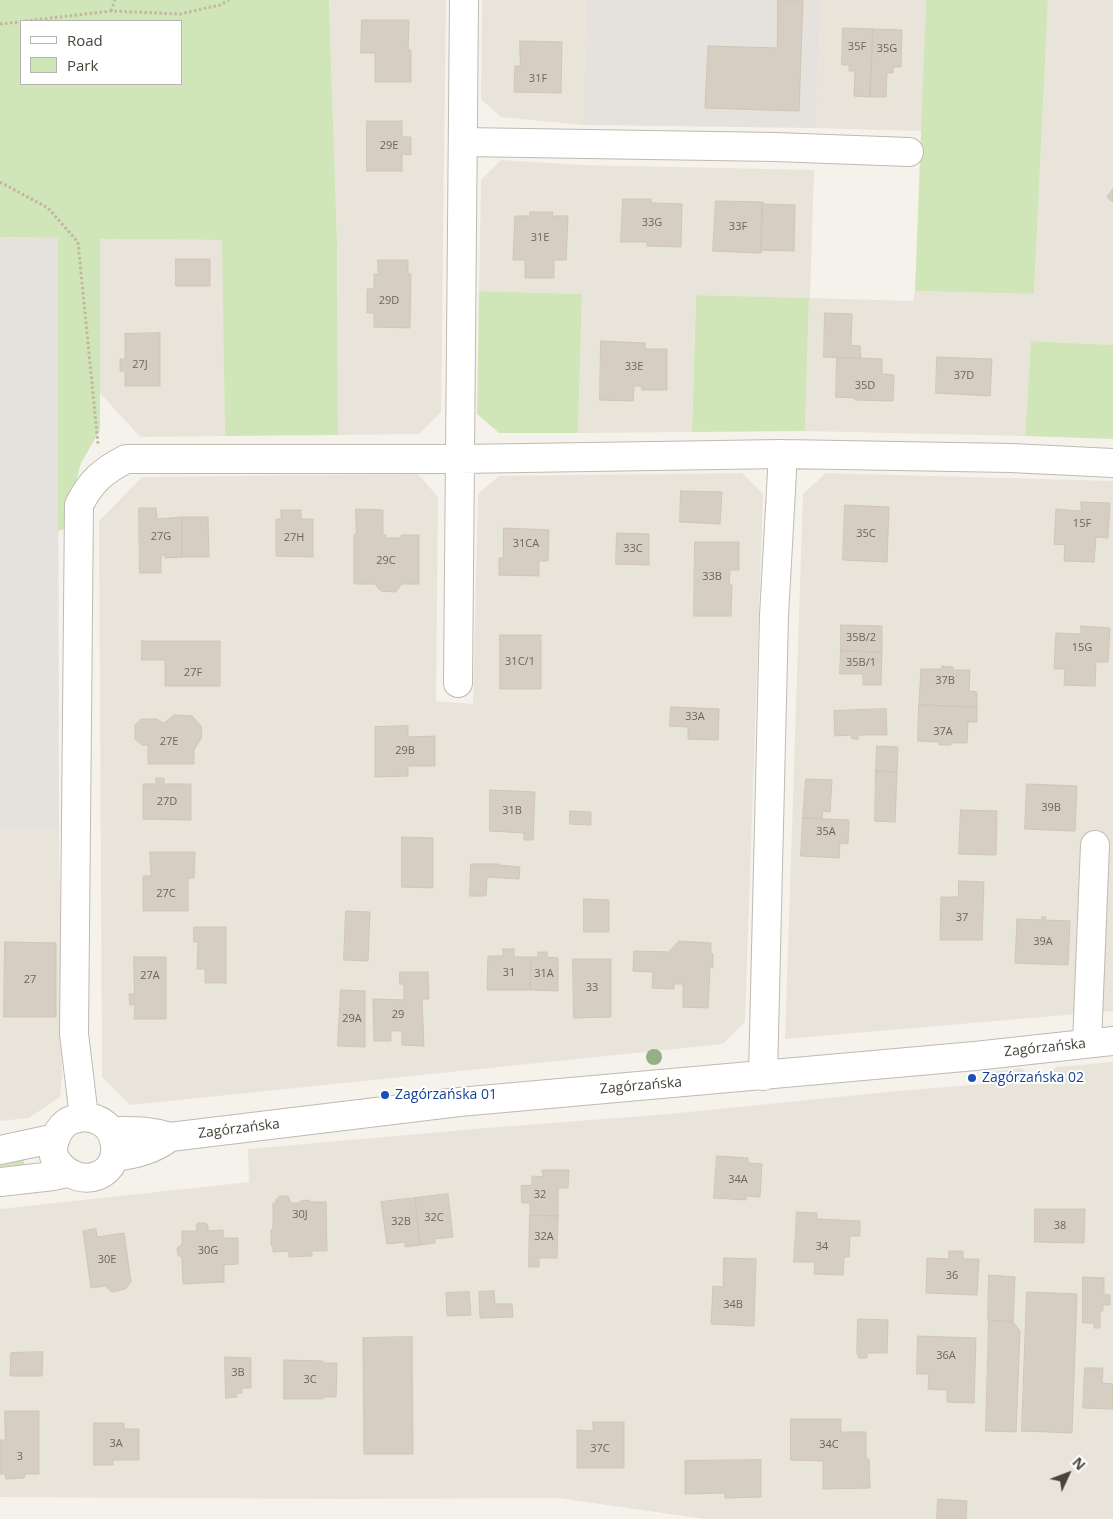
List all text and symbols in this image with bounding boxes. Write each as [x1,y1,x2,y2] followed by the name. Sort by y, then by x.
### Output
[20,20,182,85] legend
[67,30,103,50] text: Road
[848,40,866,54] house number: 35F
[877,42,897,56] house number: 35G
[67,55,98,75] text: Park
[529,72,547,86] house number: 31F
[380,139,398,153] house number: 29E
[642,216,662,230] house number: 33G
[729,220,747,234] house number: 33F
[531,231,549,245] house number: 31E
[379,294,399,308] house number: 29D
[132,358,148,372] house number: 27J
[625,360,643,374] house number: 33E
[954,369,974,383] house number: 37D
[855,379,875,393] house number: 35D
[1073,517,1091,531] house number: 15F
[856,527,876,541] house number: 35C
[151,530,171,544] house number: 27G
[284,531,304,545] house number: 27H
[513,537,539,551] house number: 31CA
[623,542,643,556] house number: 33C
[376,554,396,568] house number: 29C
[702,570,722,584] house number: 33B
[846,631,876,645] house number: 35B/2
[1072,641,1092,655] house number: 15G
[505,655,535,669] house number: 31C/1
[846,656,876,670] house number: 35B/1
[184,666,202,680] house number: 27F
[935,674,955,688] house number: 37B
[685,710,705,724] house number: 33A
[933,725,953,739] house number: 37A
[160,735,178,749] house number: 27E
[395,744,415,758] house number: 29B
[157,795,177,809] house number: 27D
[1041,801,1061,815] house number: 39B
[502,804,522,818] house number: 31B
[816,825,836,839] house number: 35A
[156,887,176,901] house number: 27C
[956,911,968,925] house number: 37
[1033,935,1053,949] house number: 39A
[503,966,515,980] house number: 31
[534,967,554,981] house number: 31A
[140,969,160,983] house number: 27A
[24,973,36,987] house number: 27
[586,981,598,995] house number: 33
[392,1008,404,1022] house number: 29
[342,1012,362,1026] house number: 29A
[1003,1035,1087,1061] street label: Zagórzańska
[982,1070,1084,1086] place label: Zagórzańska 02
[966,1072,978,1084] marker: Zagórzańska 02
[599,1074,683,1098] street label: Zagórzańska
[395,1087,497,1103] place label: Zagórzańska 01
[379,1089,391,1101] marker: Zagórzańska 01
[197,1116,281,1142] street label: Zagórzańska
[728,1173,748,1187] house number: 34A
[534,1188,546,1202] house number: 32
[292,1208,308,1222] house number: 30J
[424,1211,444,1225] house number: 32C
[391,1215,411,1229] house number: 32B
[1054,1219,1066,1233] house number: 38
[534,1230,554,1244] house number: 32A
[816,1240,828,1254] house number: 34
[198,1244,218,1258] house number: 30G
[98,1253,116,1267] house number: 30E
[946,1269,958,1283] house number: 36
[723,1298,743,1312] house number: 34B
[936,1349,956,1363] house number: 36A
[231,1366,245,1380] house number: 3B
[303,1373,317,1387] house number: 3C
[109,1437,123,1451] house number: 3A
[819,1438,839,1452] house number: 34C
[590,1442,610,1456] house number: 37C
[1043,1449,1093,1499] north arrow
[17,1450,23,1464] house number: 3
[1068,1453,1090,1474] text: N

